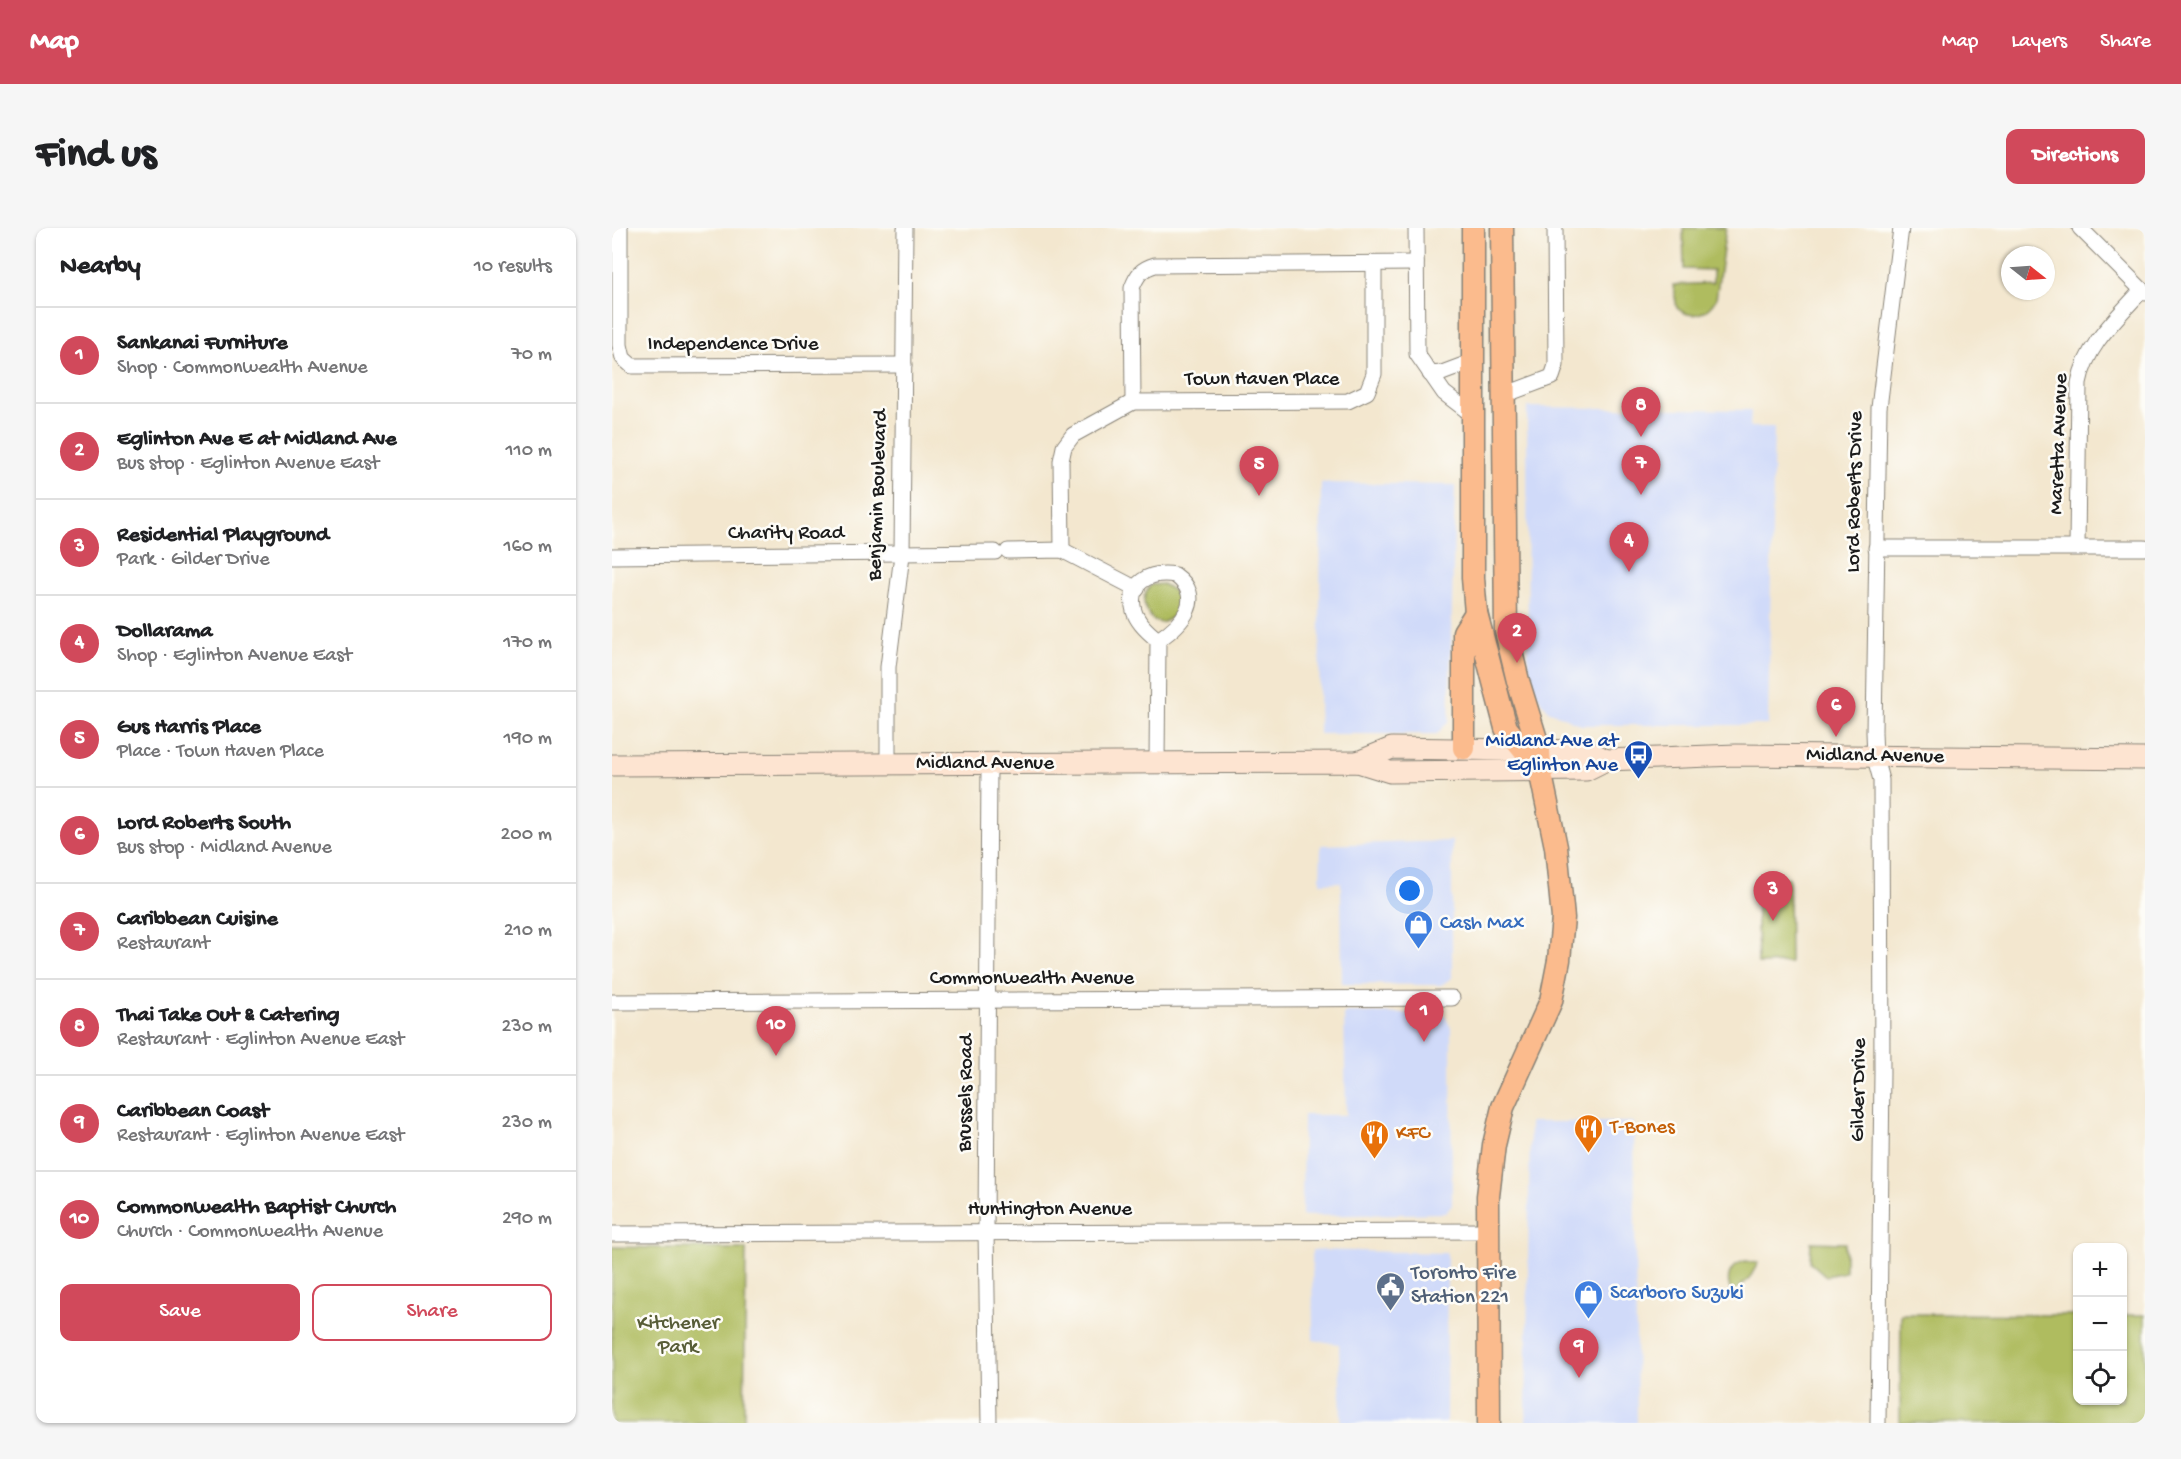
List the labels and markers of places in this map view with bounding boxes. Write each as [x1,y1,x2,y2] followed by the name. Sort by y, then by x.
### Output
[1622,388,1660,437] pin: 8
[1240,446,1278,496] pin: 5
[1622,446,1660,495] pin: 7
[1610,522,1648,572] pin: 4
[1498,614,1536,663] pin: 2
[1816,688,1856,737] pin: 6
[1485,730,1620,779] place label: Midland Ave at Eglinton Ave
[1623,738,1655,780] bus stop icon: Midland Ave at Eglinton Ave
[1754,872,1792,921] pin: 3
[1403,908,1435,950] shop icon: Cash Max
[1440,912,1524,937] place label: Cash Max
[1404,992,1444,1042] pin: 1
[756,1006,796,1056] pin: 10
[1573,1112,1605,1154] restaurant icon: T-Bones
[1609,1116,1676,1141] place label: T-Bones
[1359,1118,1391,1160] restaurant icon: KFC
[1396,1122,1431,1147] place label: KFC
[1410,1262,1517,1311] place label: Toronto Fire Station 221
[1374,1270,1406,1312] public building icon: Toronto Fire Station 221
[1573,1278,1605,1320] shop icon: Scarboro Suzuki
[1610,1282,1744,1307] place label: Scarboro Suzuki
[1560,1328,1598,1378] pin: 9

